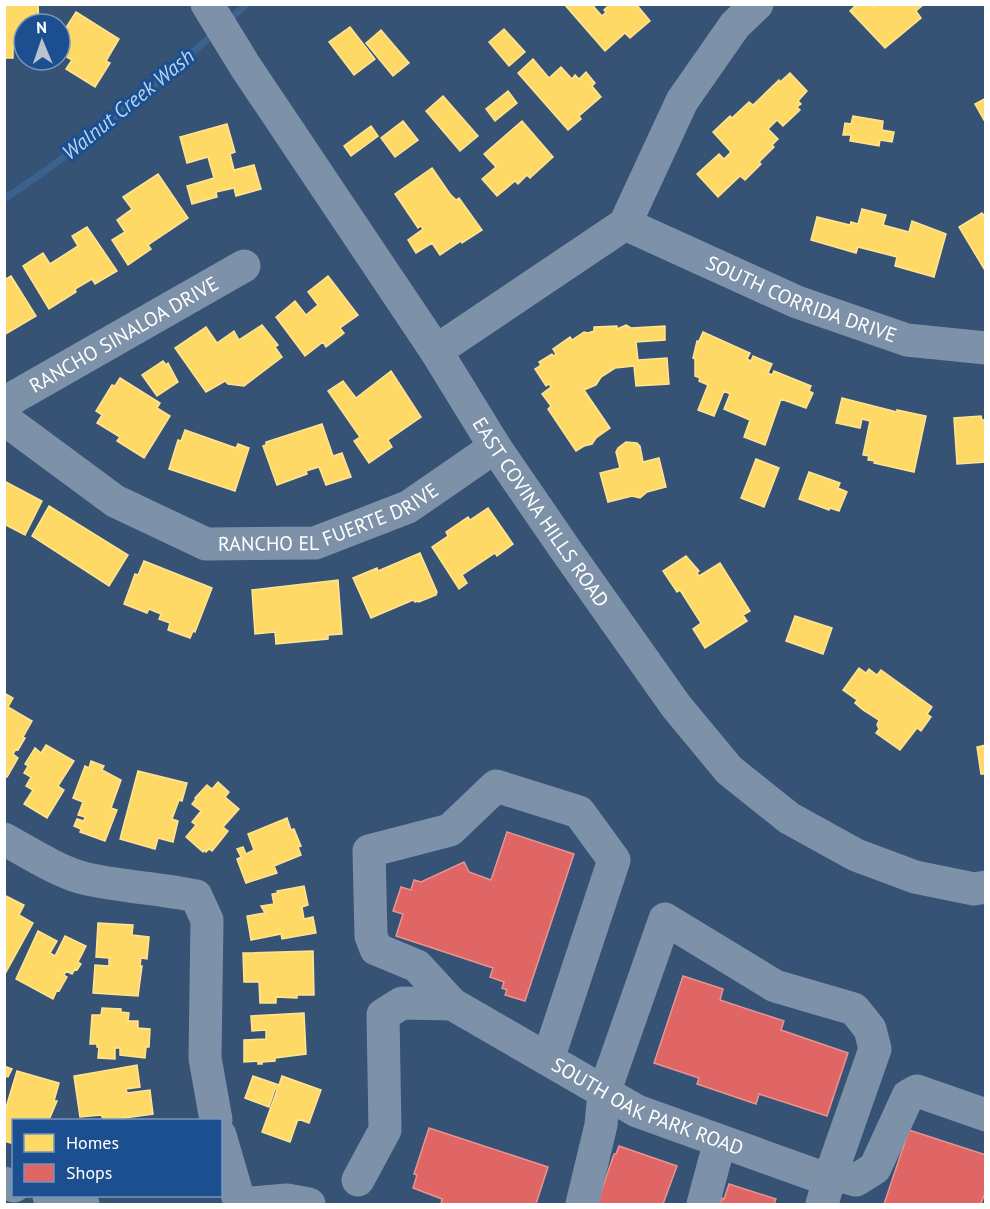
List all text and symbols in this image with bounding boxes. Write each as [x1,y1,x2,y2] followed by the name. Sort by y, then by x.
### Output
[12,12,72,72] north arrow
[36,17,47,37] text: N
[56,42,200,166] water label: Walnut Creek Wash
[702,249,900,348] street label: SOUTH CORRIDA DRIVE
[25,270,223,399] street label: RANCHO SINALOA DRIVE
[467,412,615,612] street label: EAST COVINA HILLS ROAD
[218,477,443,557] street label: RANCHO EL FUERTE DRIVE
[547,1051,747,1161] street label: SOUTH OAK PARK ROAD
[12,1119,222,1197] legend
[66,1131,119,1154] text: Homes
[66,1161,112,1184] text: Shops

